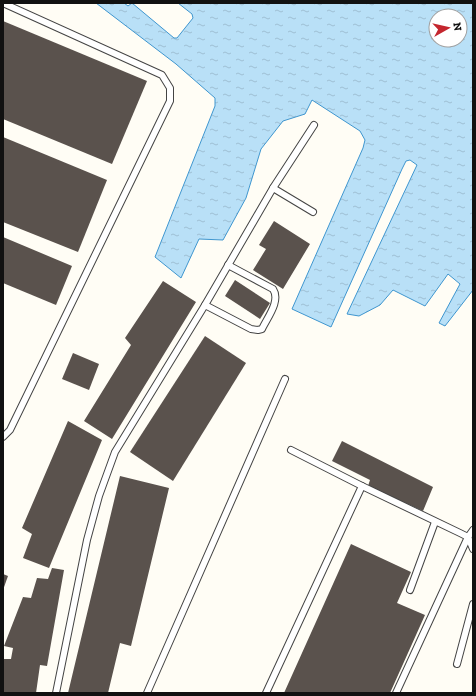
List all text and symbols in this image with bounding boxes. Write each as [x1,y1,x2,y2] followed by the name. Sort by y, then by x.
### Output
[428,8,468,48] north arrow
[450,22,465,32] text: N

